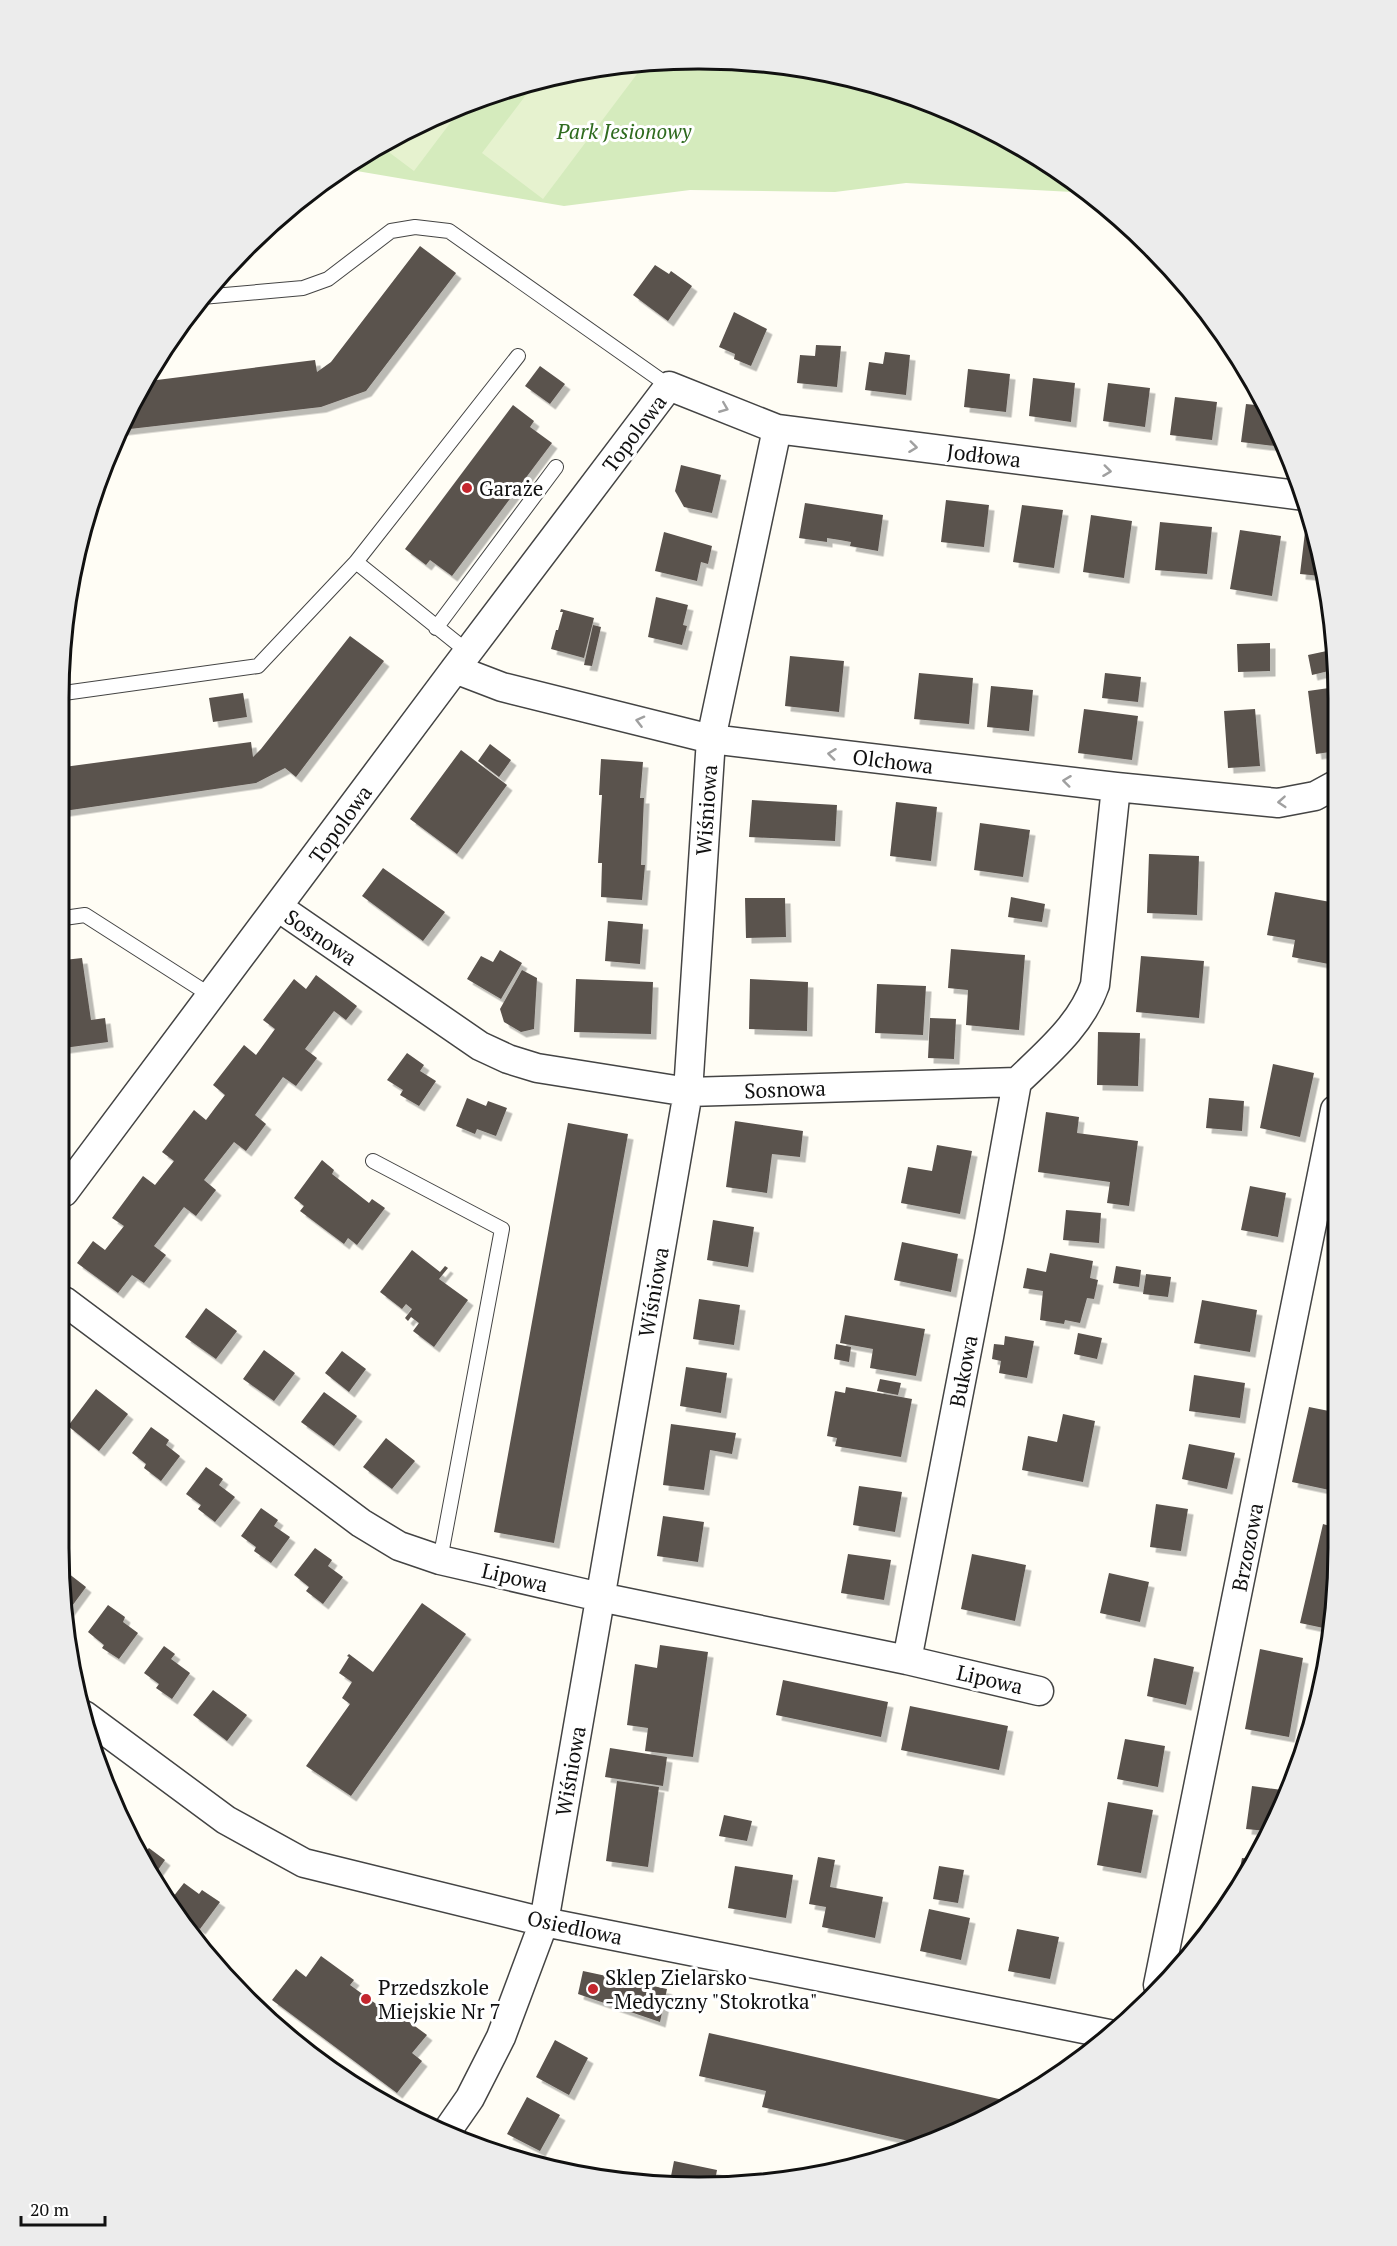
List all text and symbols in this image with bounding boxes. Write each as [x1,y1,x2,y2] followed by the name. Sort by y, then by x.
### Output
[556,117,692,145] park label: Park Jesionowy
[596,388,673,478] street label: Topolowa
[717,401,728,413] one-way arrow
[945,437,1023,473] street label: Jodłowa
[909,440,918,452] one-way arrow
[1102,464,1111,477] one-way arrow
[479,474,543,502] place label: Garaże
[460,481,474,495] marker: Garaże
[635,716,645,729] one-way arrow
[851,742,935,780] street label: Olchowa
[827,748,836,760] one-way arrow
[689,763,723,856] street label: Wiśniowa
[1063,776,1072,788] one-way arrow
[302,779,378,869] street label: Topolowa
[1277,795,1287,808] one-way arrow
[279,903,363,972] street label: Sosnowa
[744,1074,827,1104] street label: Sosnowa
[631,1244,675,1339] street label: Wiśniowa
[942,1332,984,1409] street label: Bukowa
[1225,1500,1269,1594] street label: Brzozowa
[479,1556,551,1598] street label: Lipowa
[954,1658,1026,1700] street label: Lipowa
[548,1723,592,1818] street label: Wiśniowa
[525,1903,626,1951] street label: Osiedlowa
[605,1963,818,2015] place label: Sklep Zielarsko -Medyczny "Stokrotka"
[378,1973,501,2025] place label: Przedszkole Miejskie Nr 7
[586,1982,600,1996] marker: Sklep Zielarsko -Medyczny "Stokrotka"
[359,1992,373,2006] marker: Przedszkole Miejskie Nr 7
[21,2189,105,2227] scale bar
[30,2197,70,2221] text: 20 m

